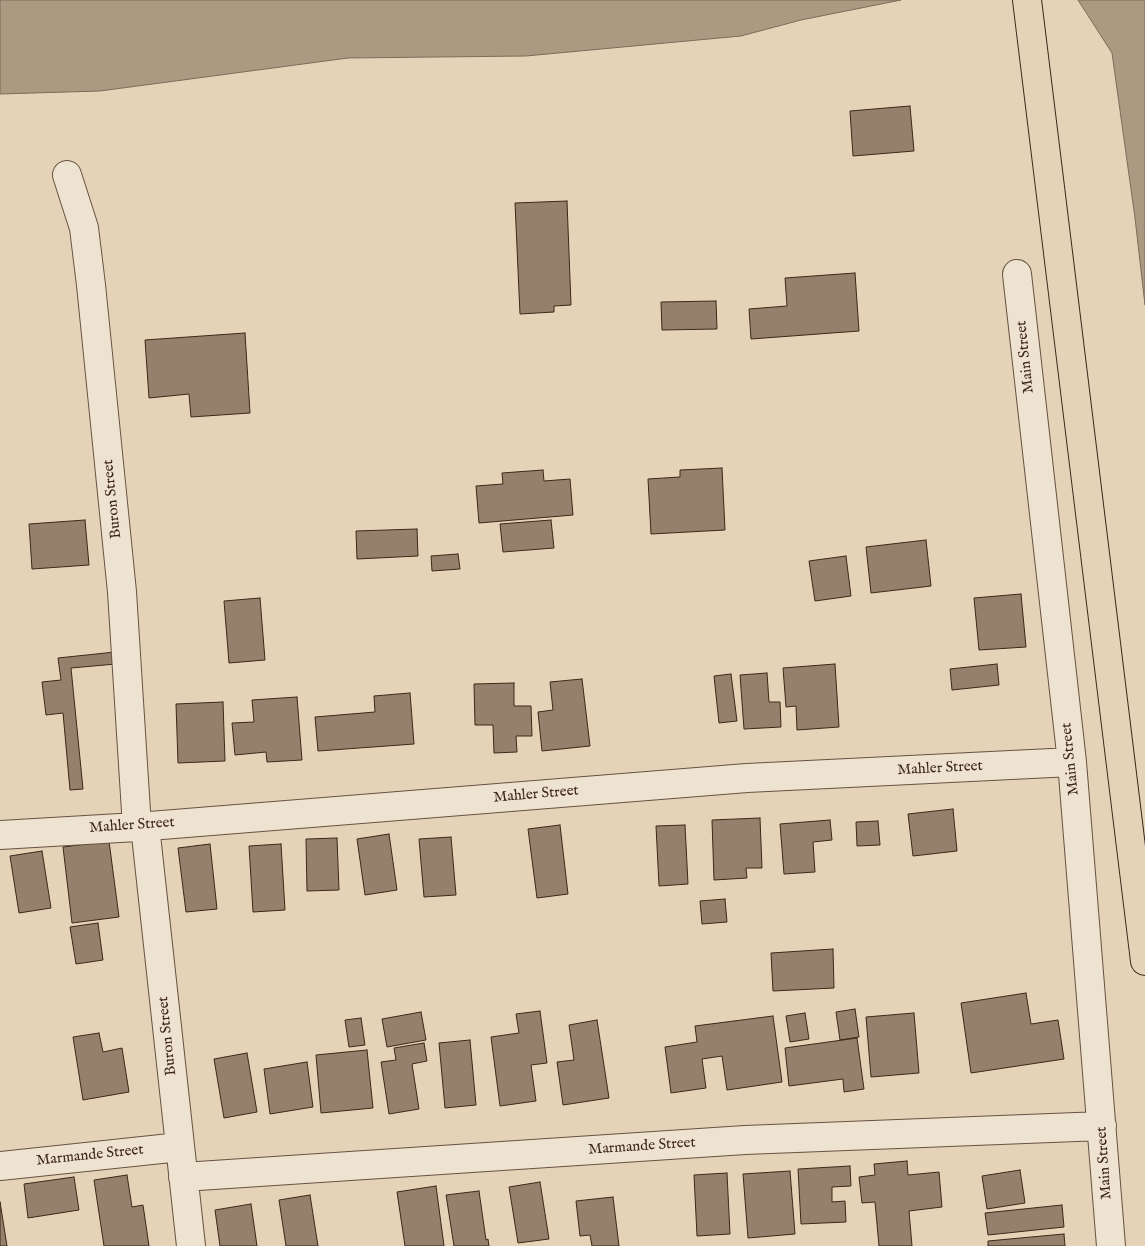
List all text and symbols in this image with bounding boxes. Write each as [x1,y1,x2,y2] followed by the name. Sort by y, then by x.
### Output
[1013,320,1039,394] street label: Main Street
[100,458,126,540] street label: Buron Street
[1058,722,1084,796] street label: Main Street
[897,758,983,780] street label: Mahler Street
[493,782,579,808] street label: Mahler Street
[89,814,175,838] street label: Mahler Street
[155,995,181,1077] street label: Buron Street
[1093,1126,1117,1200] street label: Main Street
[588,1134,696,1160] street label: Marmande Street
[36,1141,144,1171] street label: Marmande Street

